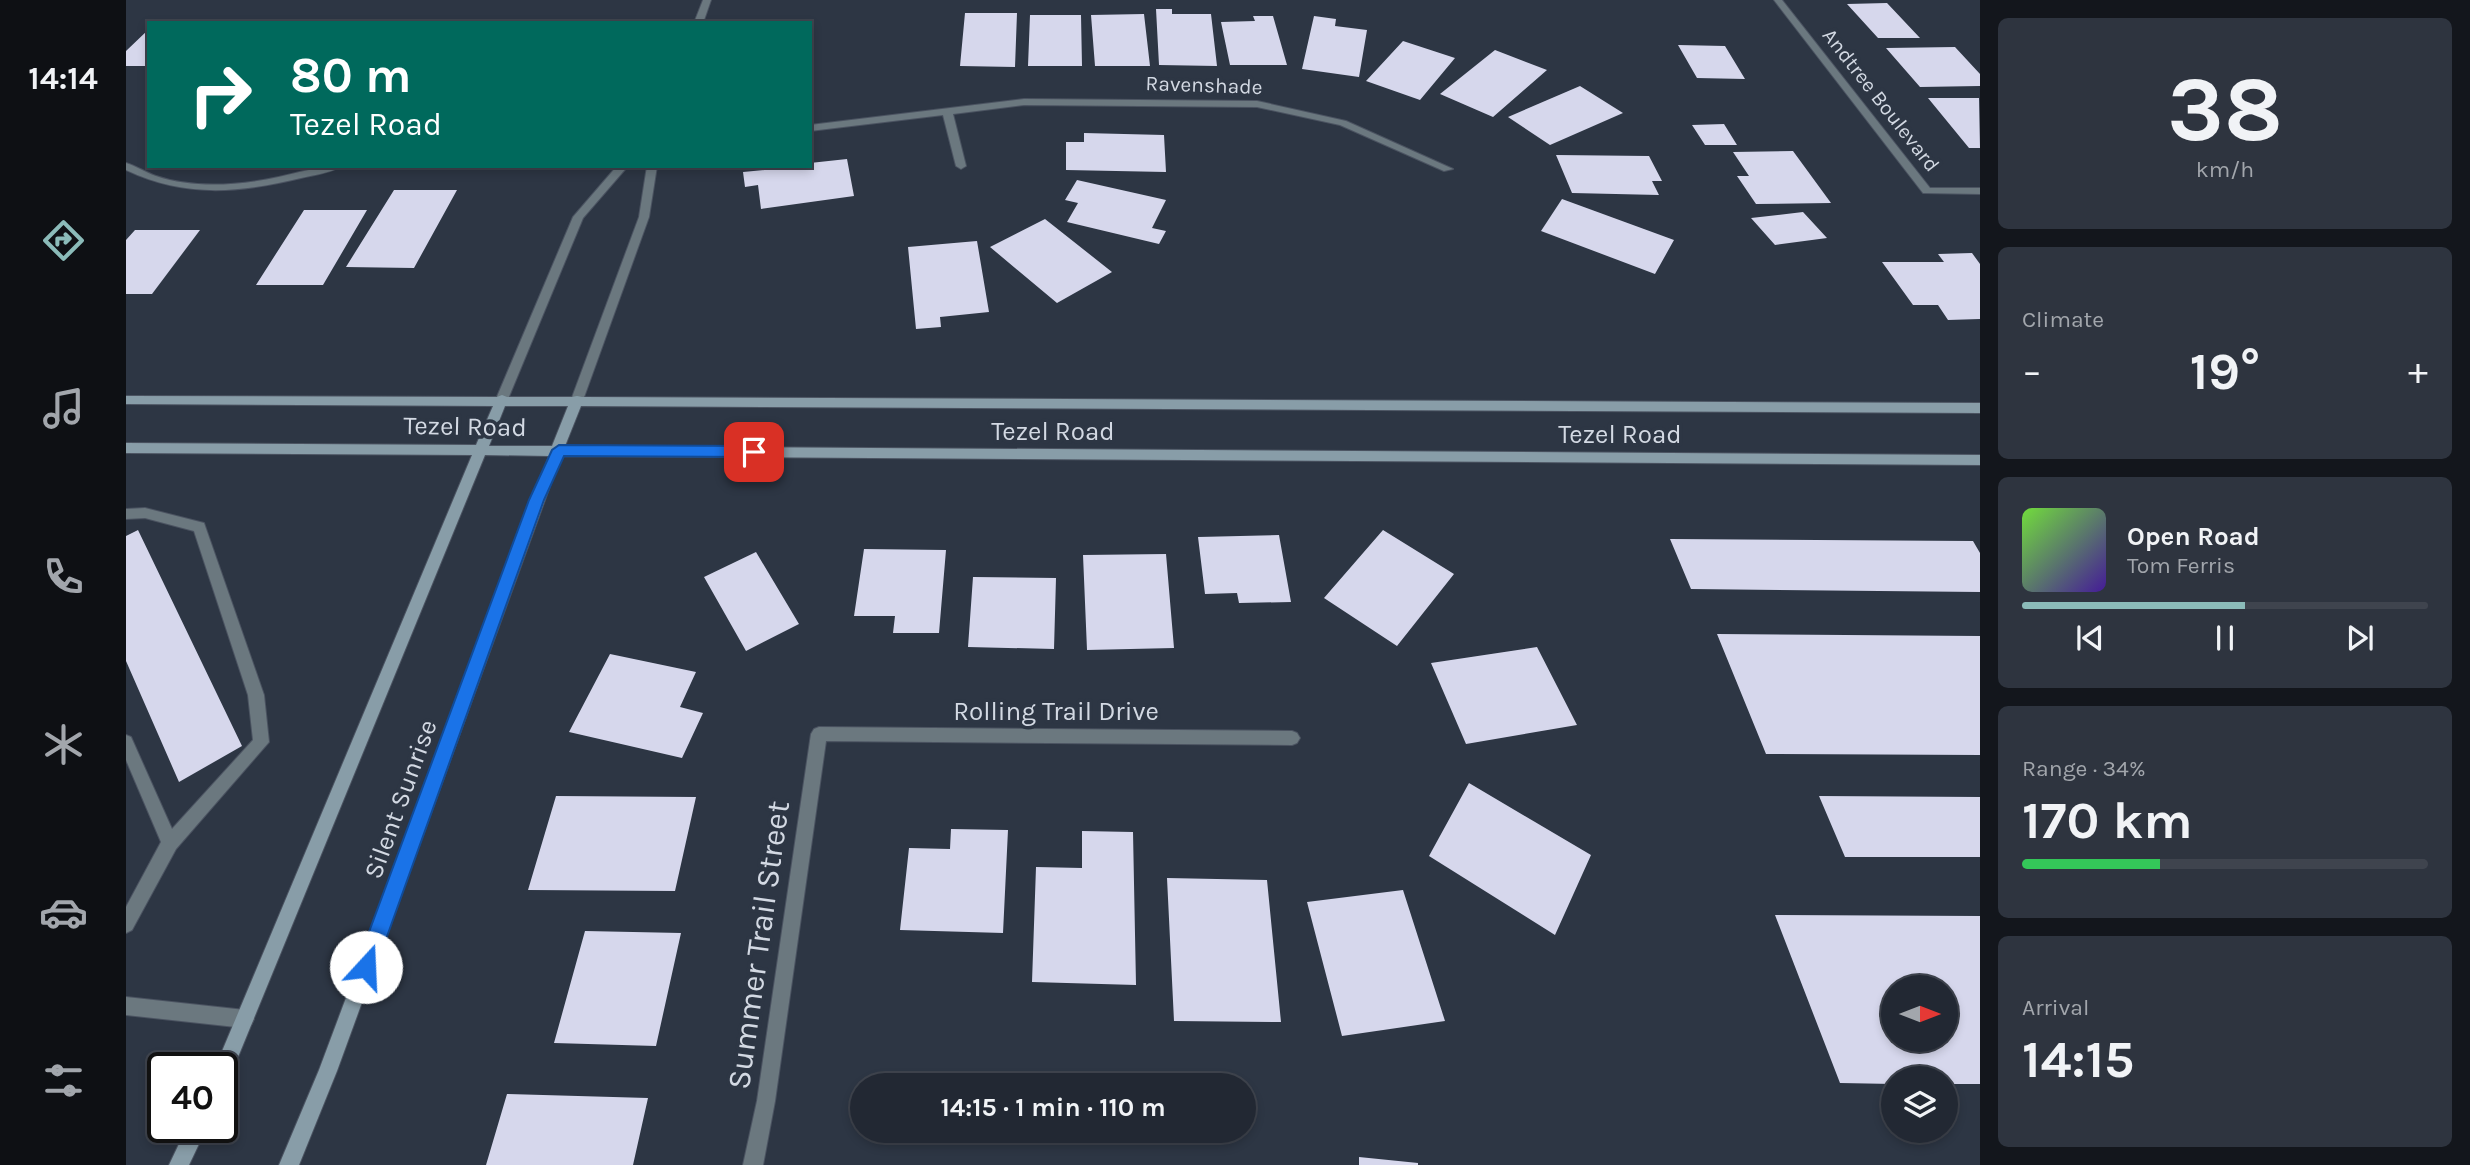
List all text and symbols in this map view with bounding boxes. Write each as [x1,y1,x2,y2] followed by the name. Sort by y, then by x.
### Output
[1818,24,1944,176] street label: Andtree Boulevard
[290,47,412,104] text: 80 m
[175,49,266,140] icon: right
[2167,57,2283,163] text: 38
[28,60,98,97] text: 14:14
[1145,71,1263,99] street label: Ravenshade
[290,106,442,143] text: Tezel Road
[2196,156,2254,183] text: km/h
[39,216,88,265] icon: directions
[2022,306,2104,333] text: Climate
[2190,341,2260,402] text: 19°
[2022,349,2042,394] text: −
[2408,349,2428,394] text: +
[39,384,88,433] icon: music
[403,410,527,443] street label: Tezel Road
[991,416,1115,447] street label: Tezel Road
[1558,419,1682,450] street label: Tezel Road
[724,422,784,482] pin
[735,433,773,471] icon: arrive
[2127,521,2260,552] text: Open Road
[39,552,88,601] icon: phone
[2127,552,2235,579] text: Tom Ferris
[2071,619,2109,657] icon: previous
[2206,619,2244,657] icon: pause
[2341,619,2379,657] icon: next
[953,696,1159,727] street label: Rolling Trail Drive
[357,715,444,883] street label: Silent Sunrise
[39,720,88,769] icon: climate
[2022,755,2146,782] text: Range · 34%
[2022,790,2193,851] text: 170 km
[720,798,797,1092] street label: Summer Trail Street
[39,888,88,937] icon: car
[329,930,403,1004] position arrow
[1881,975,1958,1052] north arrow
[1881,975,1958,1143] map controls
[2022,994,2089,1021] text: Arrival
[2022,1029,2134,1090] text: 14:15
[147,1052,238,1143] speed limit sign: 40
[39,1056,88,1105] icon: filters
[1881,1066,1958,1143] button: layers
[940,1092,1166,1123] text: 14:15 · 1 min · 110 m

